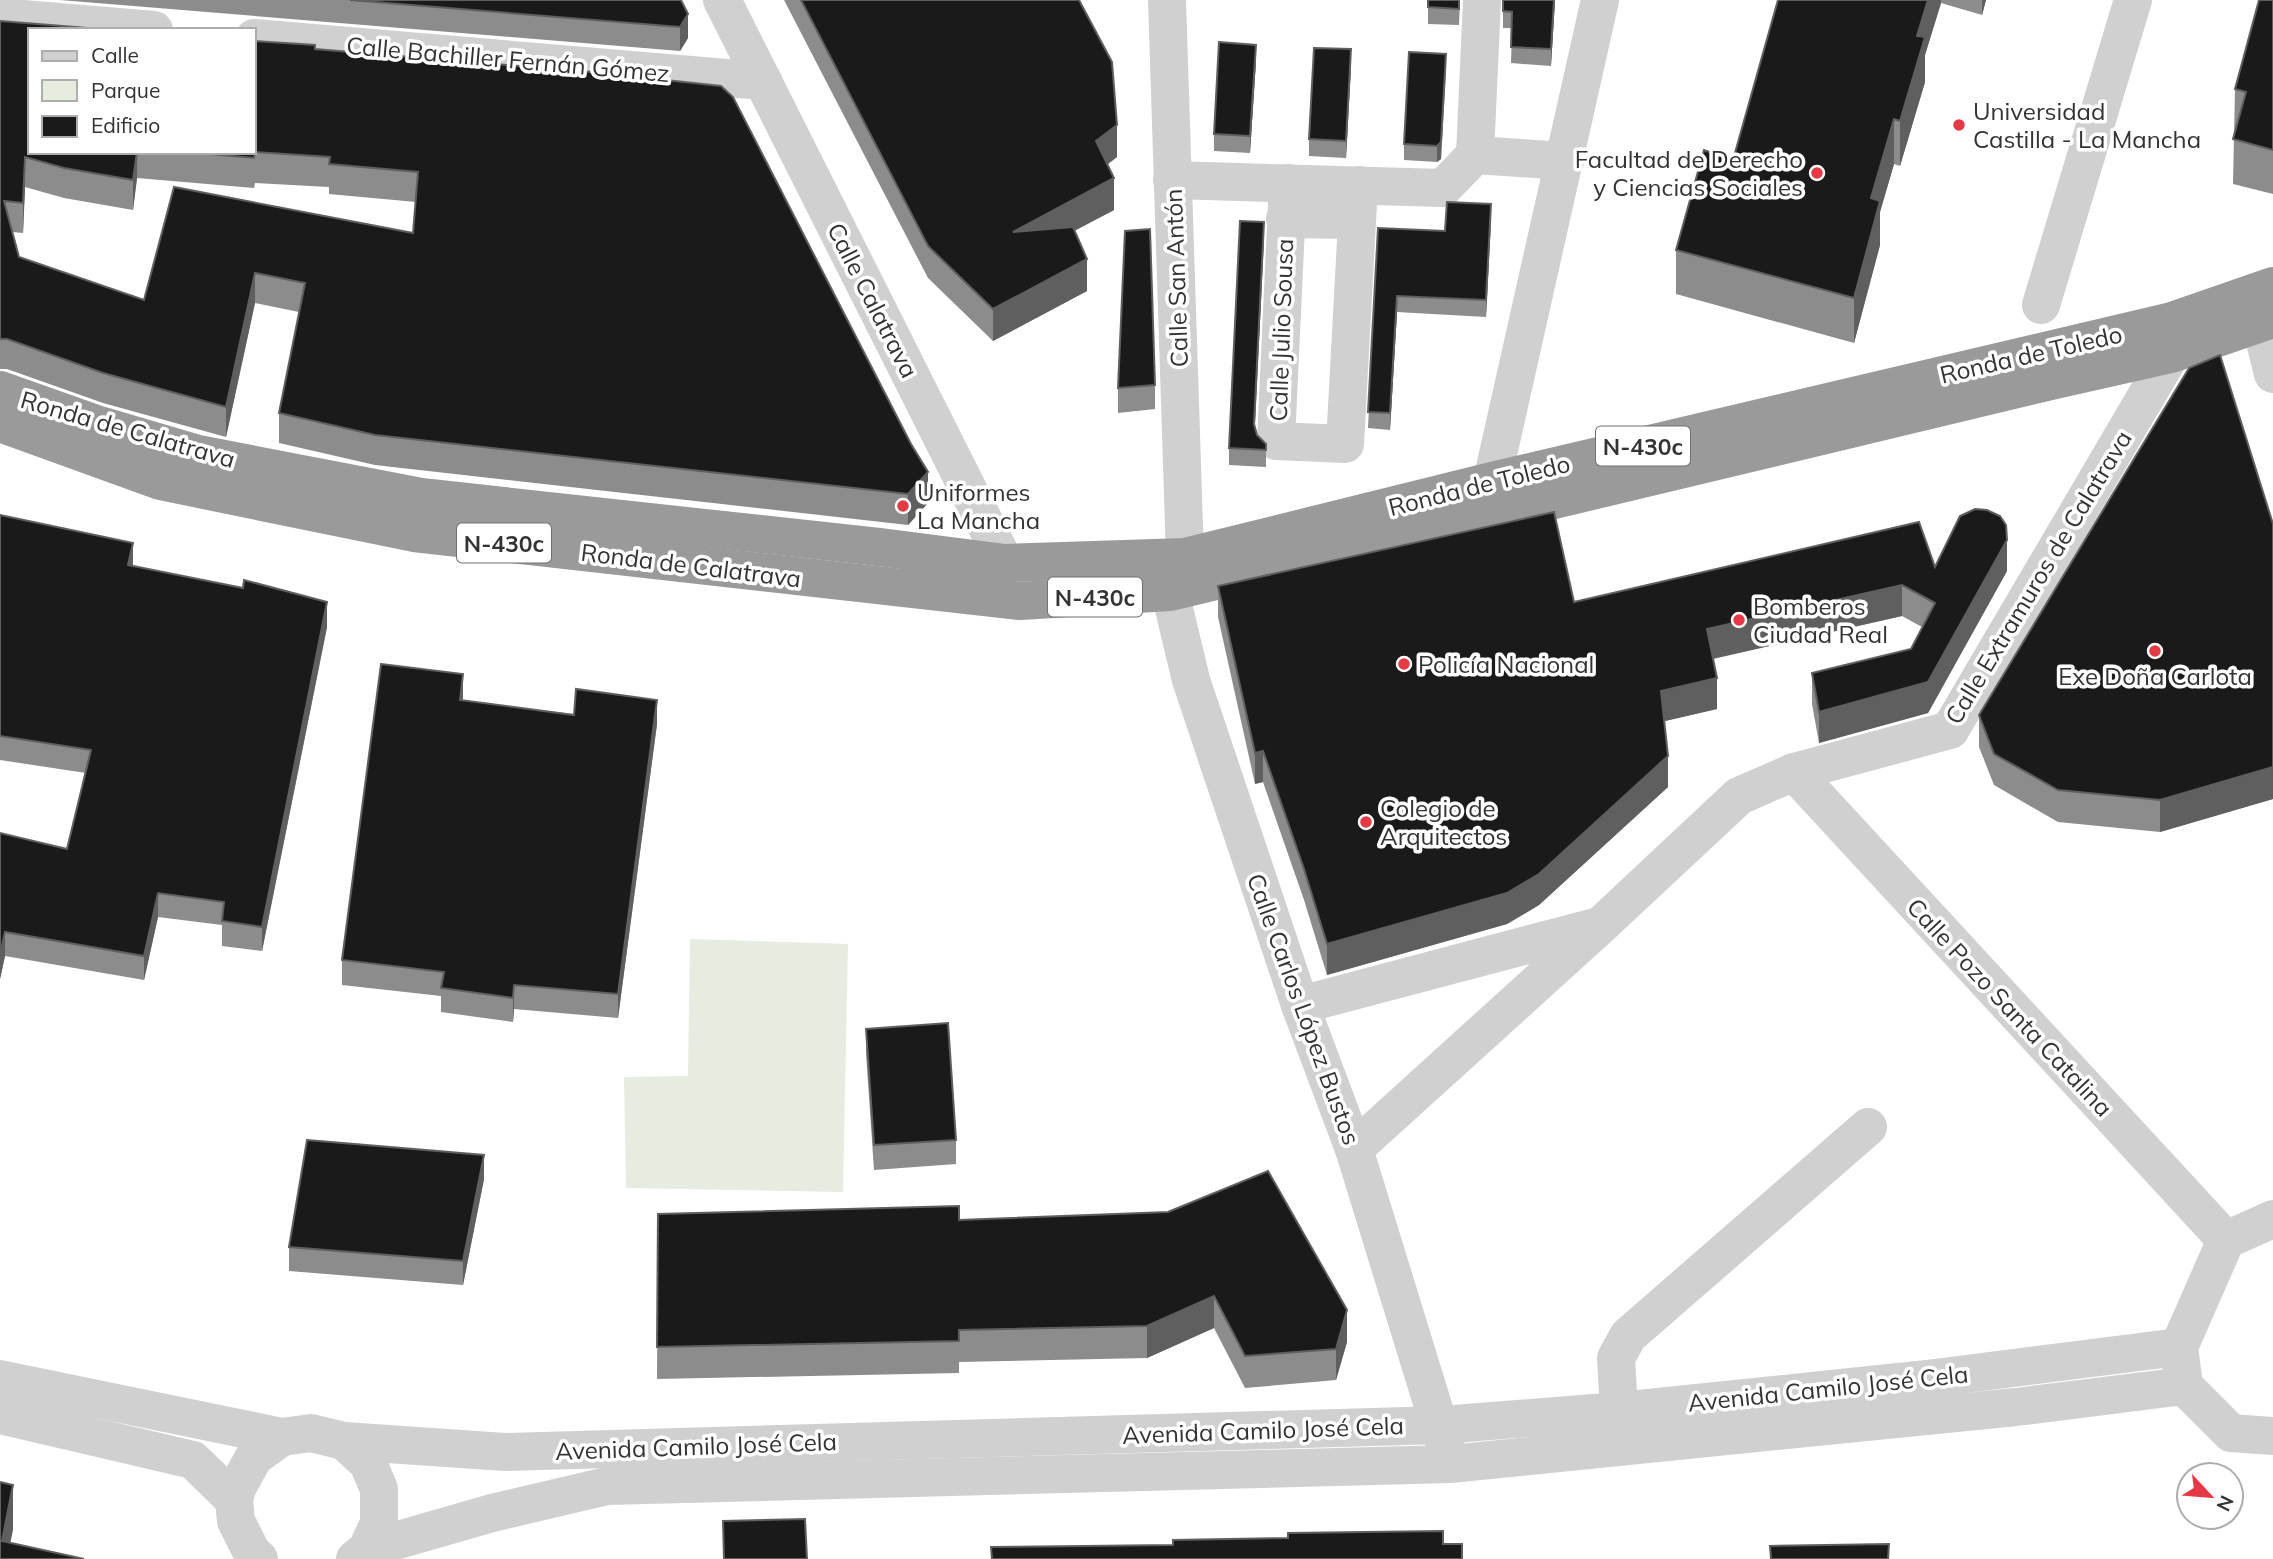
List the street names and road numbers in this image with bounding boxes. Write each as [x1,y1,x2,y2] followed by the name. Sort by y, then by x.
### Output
[345,30,671,88] street label: Calle Bachiller Fernán Gómez
[1158,188,1194,368] street label: Calle San Antón
[821,218,925,382] street label: Calle Calatrava
[1263,238,1299,422] street label: Calle Julio Sousa
[1937,318,2125,390] street label: Ronda de Toledo
[17,384,239,474] street label: Ronda de Calatrava
[1938,425,2138,729] street label: Calle Extramuros de Calatrava
[1596,426,1690,466] road number: N-430c
[1385,448,1573,522] street label: Ronda de Toledo
[457,524,551,562] road number: N-430c
[579,537,803,593] street label: Ronda de Calatrava
[1048,578,1142,617] road number: N-430c
[1241,869,1367,1149] street label: Calle Carlos López Bustos
[1901,892,2119,1122] street label: Calle Pozo Santa Catalina
[1686,1358,1970,1418] street label: Avenida Camilo José Cela
[1122,1410,1404,1450] street label: Avenida Camilo José Cela
[555,1426,837,1466] street label: Avenida Camilo José Cela

